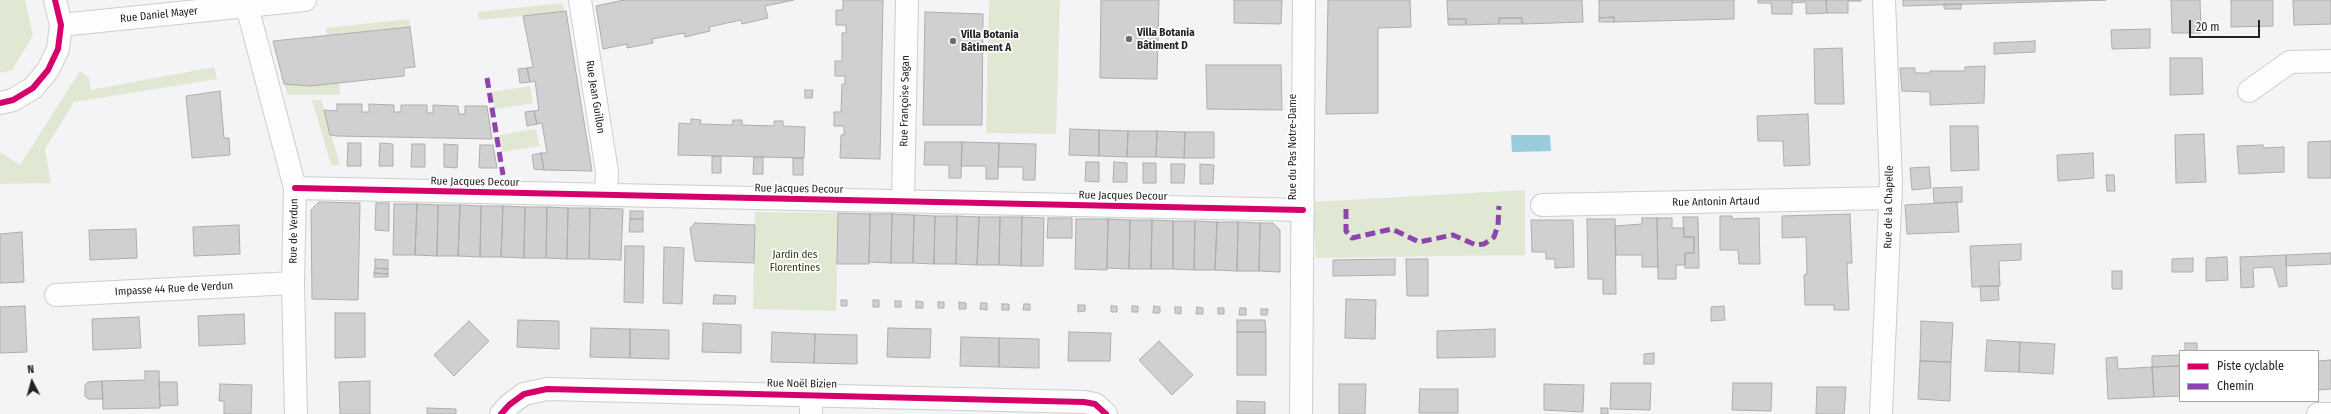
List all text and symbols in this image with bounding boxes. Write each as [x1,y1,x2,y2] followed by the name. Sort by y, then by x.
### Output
[119,4,199,26] street label: Rue Daniel Mayer
[2191,12,2262,38] scale bar
[2196,20,2220,34] text: 20 m
[1137,26,1195,52] place label: Villa Botania Bâtiment D
[961,28,1019,54] place label: Villa Botania Bâtiment A
[1124,34,1134,44] marker: Villa Botania Bâtiment D
[948,36,958,46] marker: Villa Botania Bâtiment A
[898,55,912,147] street label: Rue Françoise Sagan
[583,59,607,135] street label: Rue Jean Guillon
[1286,94,1300,200] street label: Rue du Pas Notre-Dame
[1882,165,1896,249] street label: Rue de la Chapelle
[431,175,519,189] street label: Rue Jacques Decour
[755,182,843,196] street label: Rue Jacques Decour
[1079,189,1167,203] street label: Rue Jacques Decour
[1672,195,1760,209] street label: Rue Antonin Artaud
[287,198,301,264] street label: Rue de Verdun
[770,248,820,274] park label: Jardin des Florentines
[115,279,233,299] street label: Impasse 44 Rue de Verdun
[2179,350,2319,402] legend
[2217,359,2284,373] text: Piste cyclable
[12,362,52,402] north arrow
[27,363,35,376] text: N
[767,377,837,391] street label: Rue Noël Bizien
[2217,379,2254,393] text: Chemin

